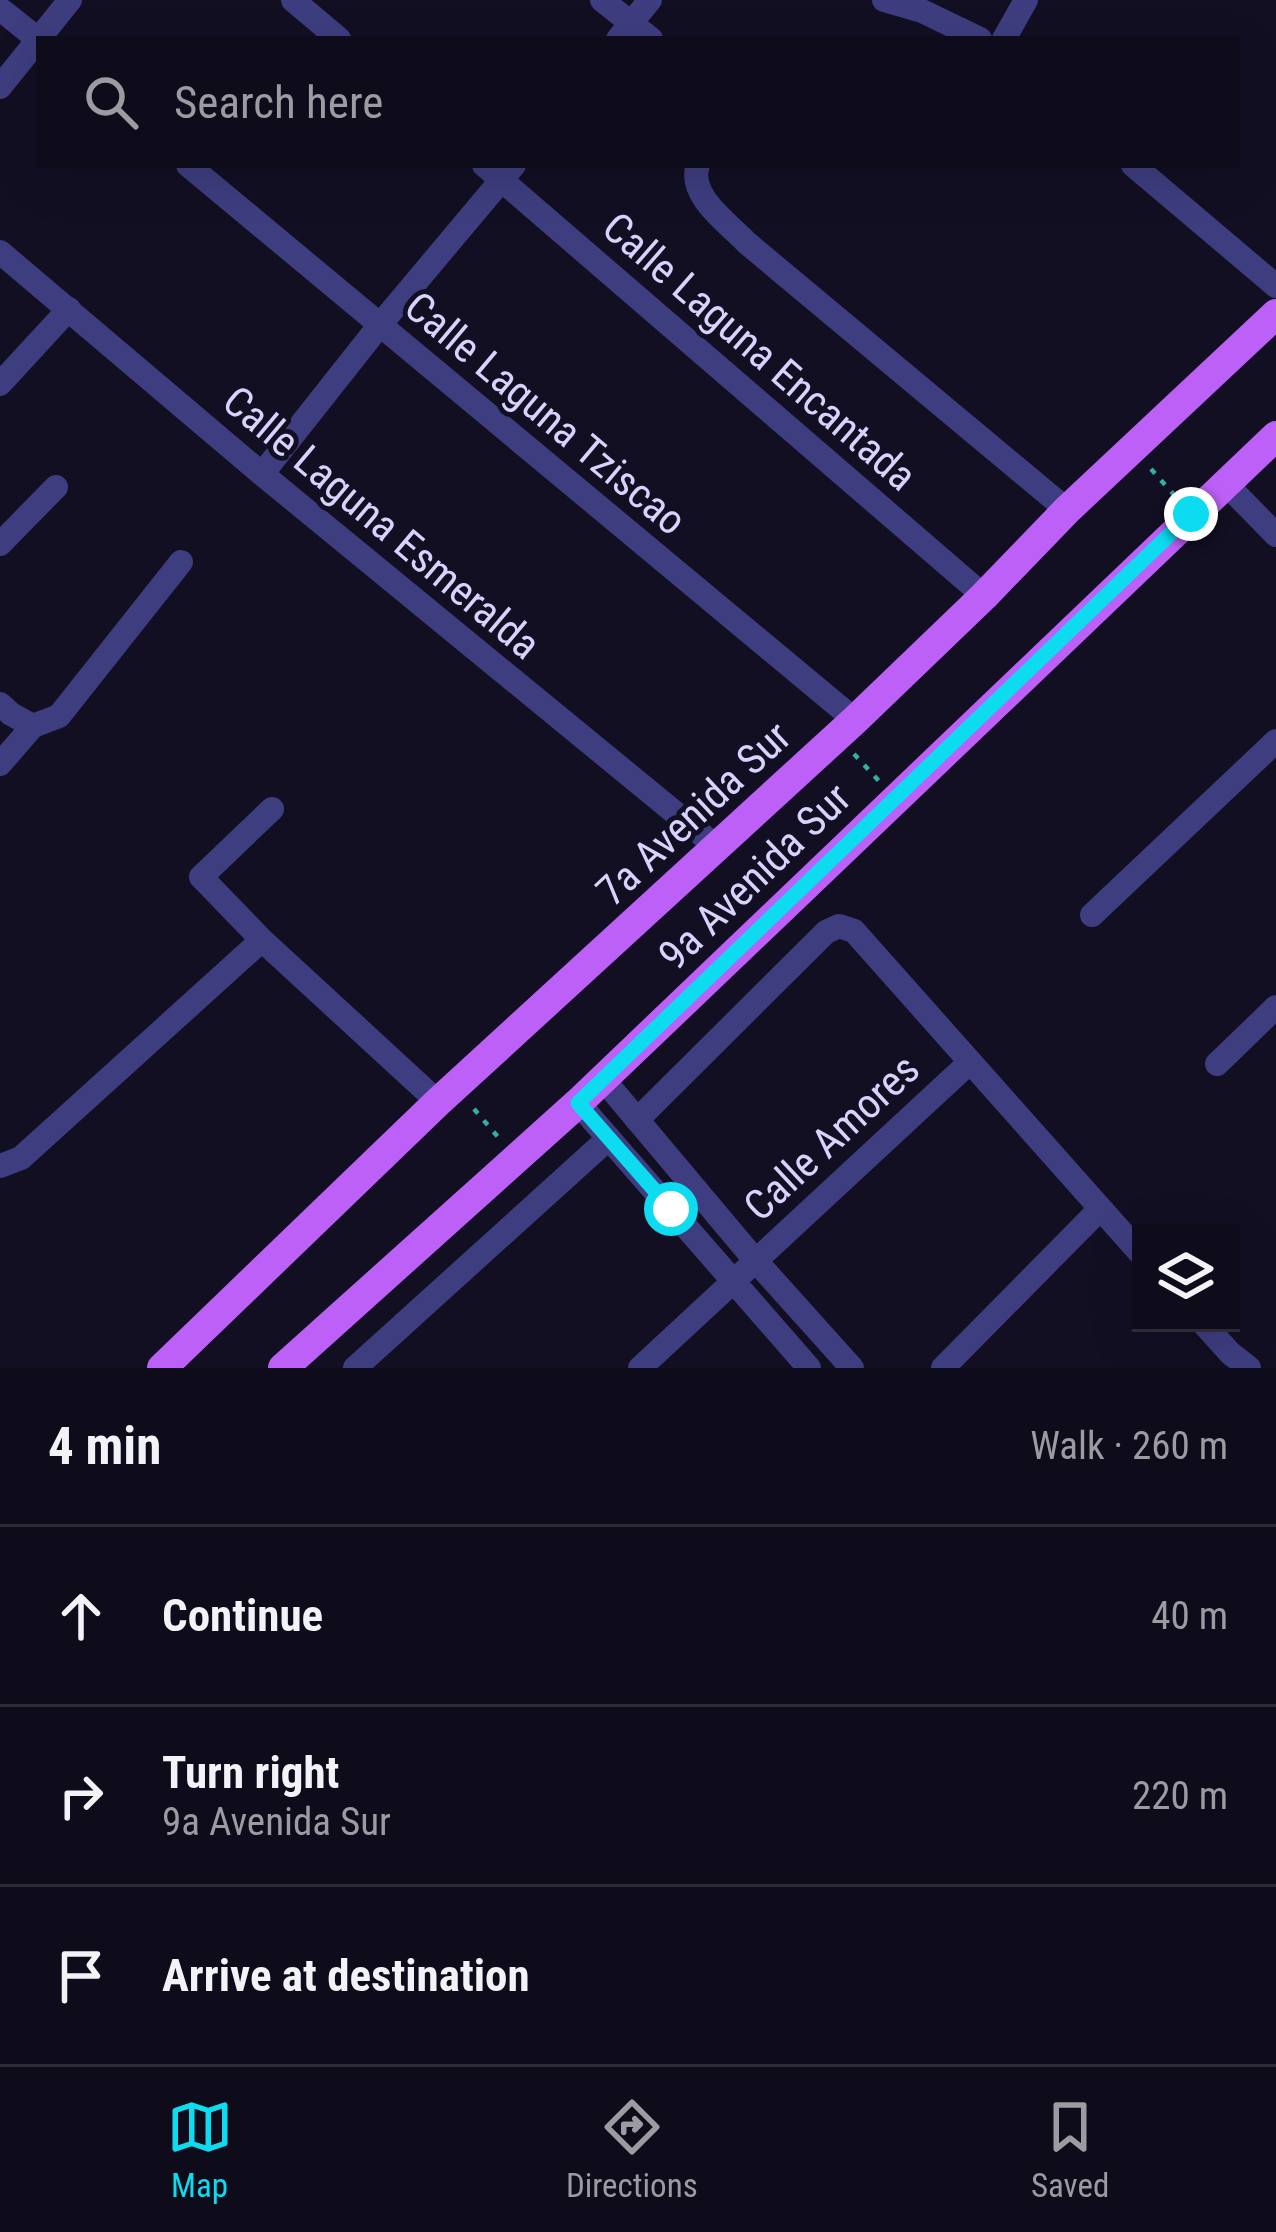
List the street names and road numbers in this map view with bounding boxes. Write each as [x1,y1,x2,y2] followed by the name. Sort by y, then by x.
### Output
[593,202,926,501] street label: Calle Laguna Encantada
[395,282,696,545] street label: Calle Laguna Tziscao
[214,376,550,669] street label: Calle Laguna Esmeralda
[586,711,800,915] street label: 7a Avenida Sur
[649,773,860,980] street label: 9a Avenida Sur
[734,1044,929,1231] street label: Calle Amores

